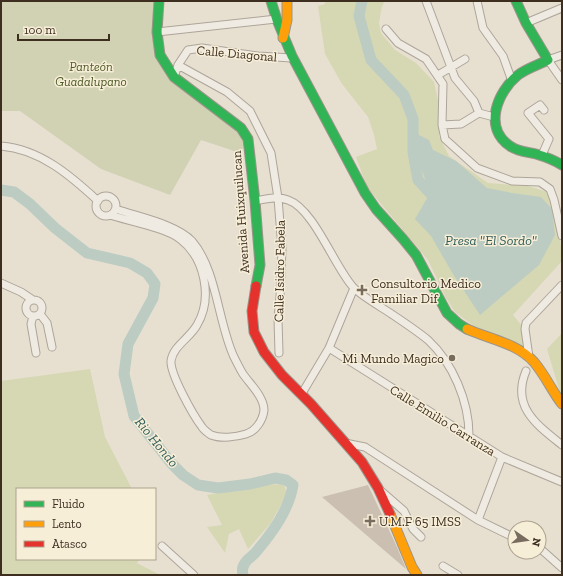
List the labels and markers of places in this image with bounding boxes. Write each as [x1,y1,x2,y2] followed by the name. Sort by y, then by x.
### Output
[371,276,481,306] place label: Consultorio Medico Familiar Dif
[356,284,368,296] marker: Consultorio Medico Familiar Dif
[342,351,444,366] place label: Mi Mundo Magico
[447,353,457,363] marker: Mi Mundo Magico
[379,514,461,529] place label: U.M.F 65 IMSS
[364,515,376,527] marker: U.M.F 65 IMSS

